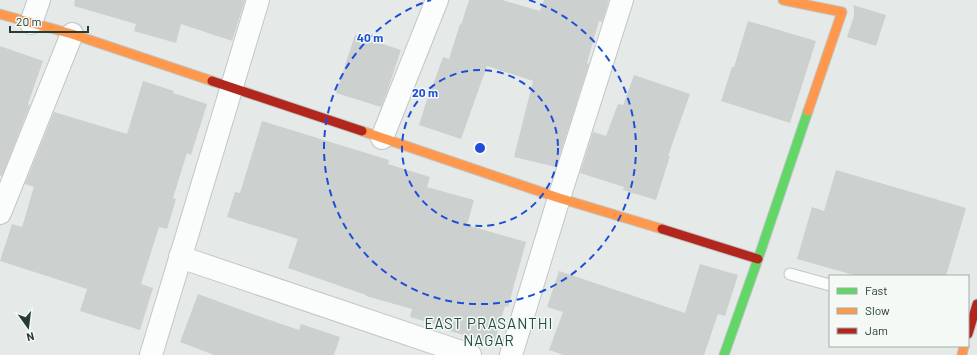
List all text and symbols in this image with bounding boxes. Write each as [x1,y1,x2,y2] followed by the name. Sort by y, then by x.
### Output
[10,8,88,34] scale bar
[16,14,42,28] text: 20 m
[357,30,383,44] text: 40 m
[412,85,438,99] text: 20 m
[473,141,487,155] centre of rings
[829,275,969,347] legend
[865,283,888,297] text: Fast
[865,303,890,317] text: Slow
[8,307,48,347] north arrow
[424,314,554,349] district label: EAST PRASANTHI NAGAR
[865,323,888,337] text: Jam
[25,330,36,344] text: N

